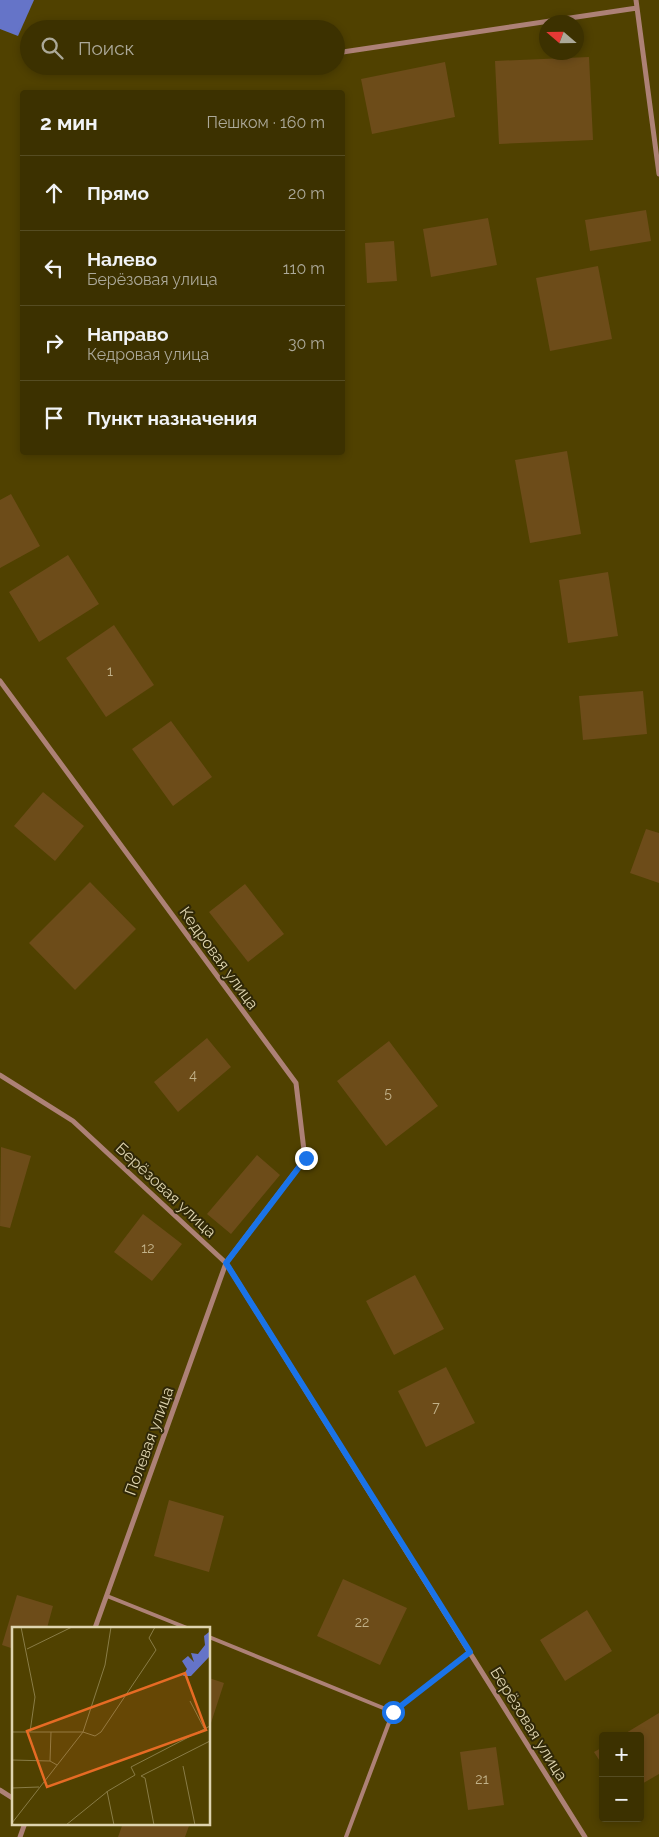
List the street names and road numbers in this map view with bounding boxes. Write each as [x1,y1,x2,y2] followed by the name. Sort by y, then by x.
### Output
[175,903,263,1013] street label: Кедровая улица
[112,1139,220,1241] street label: Берёзовая улица
[121,1384,177,1498] street label: Полевая улица
[486,1664,572,1784] street label: Берёзовая улица

